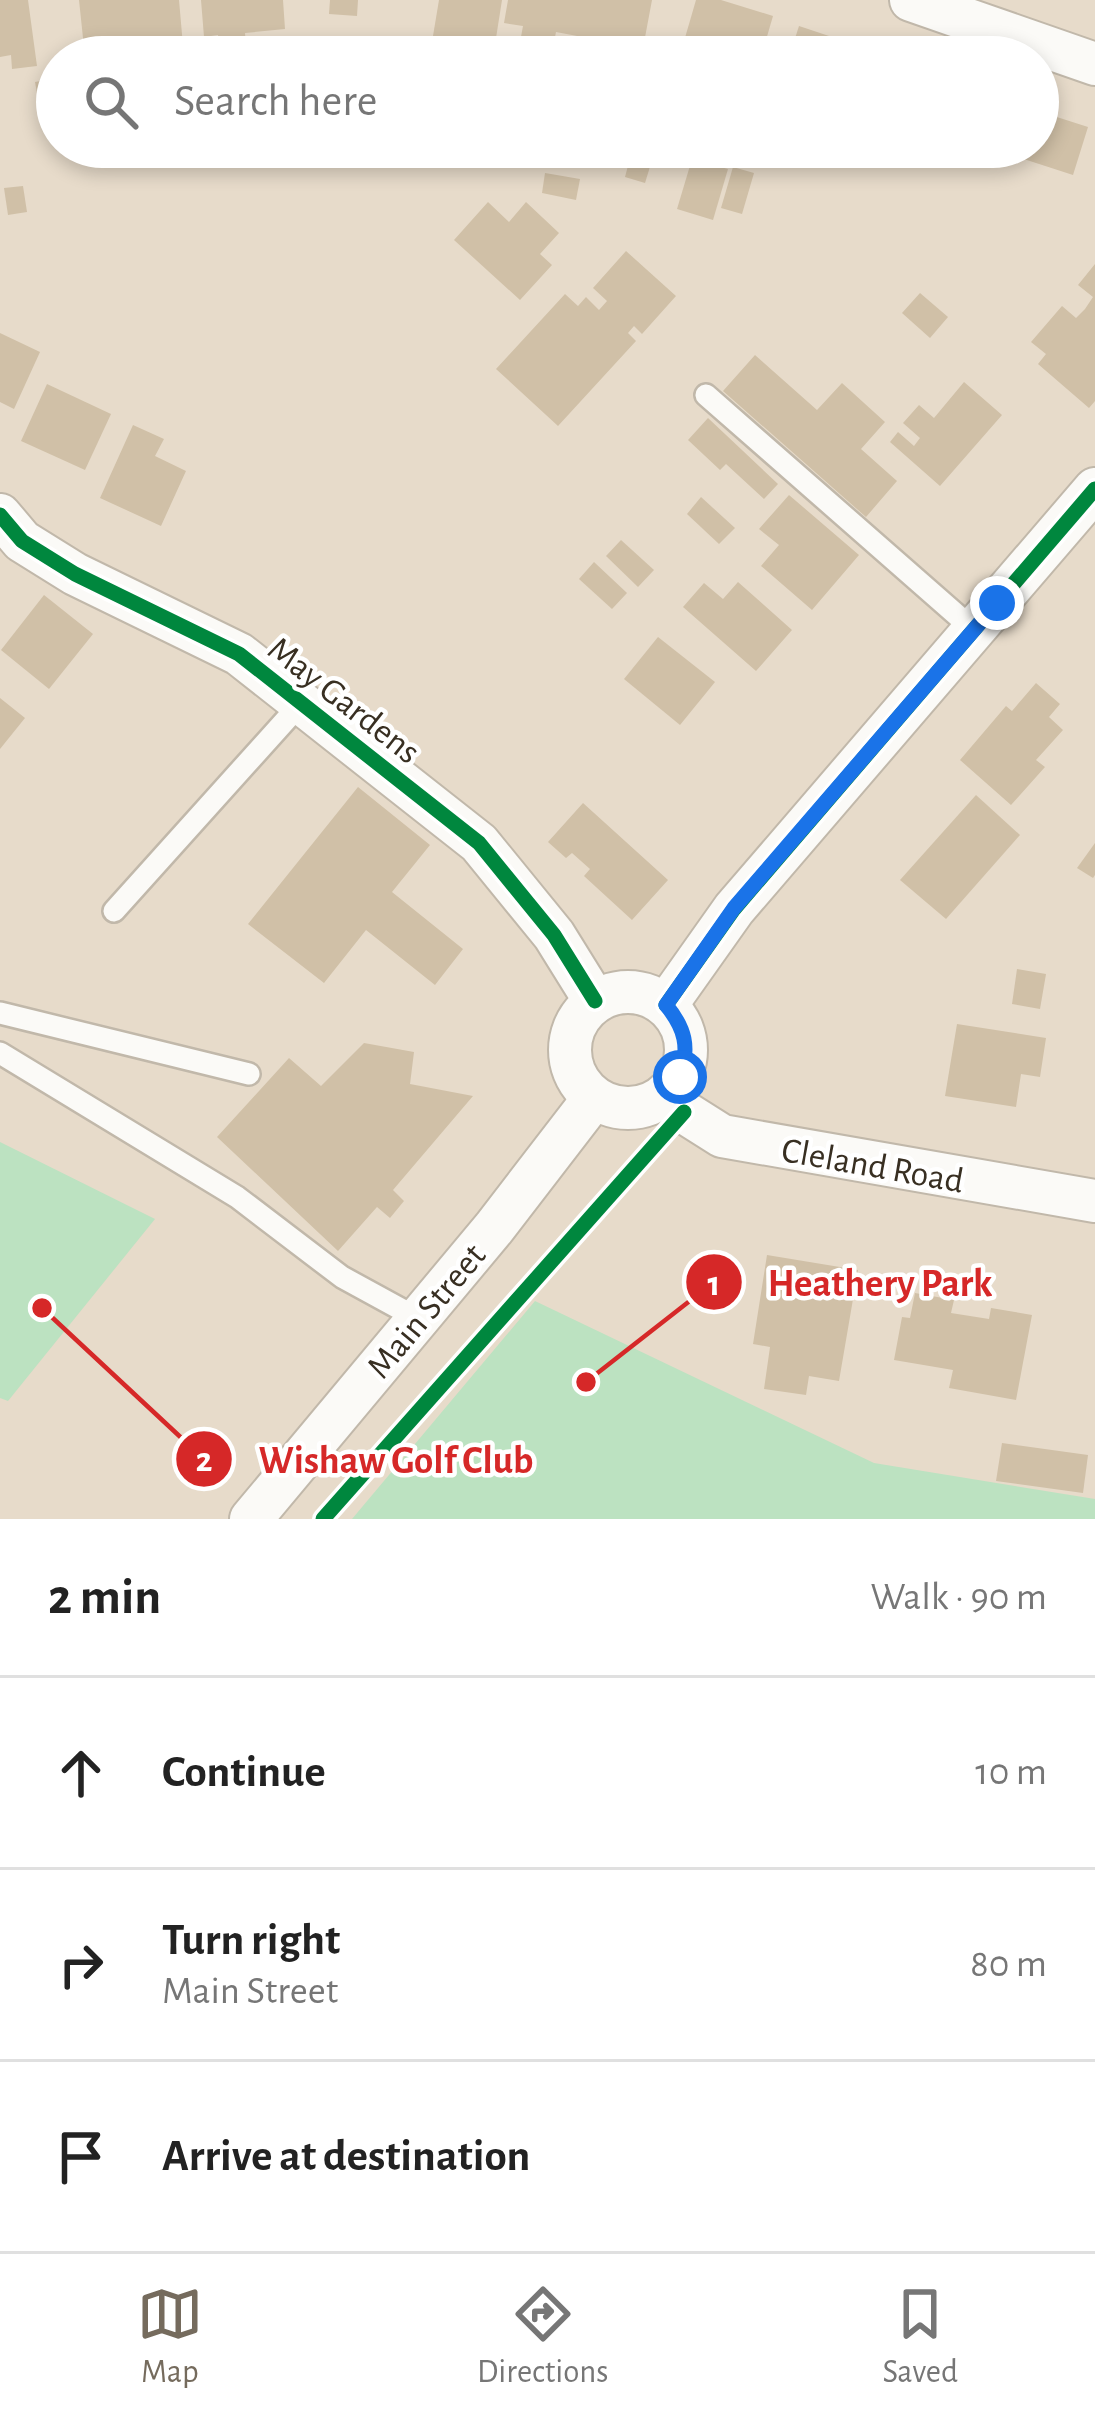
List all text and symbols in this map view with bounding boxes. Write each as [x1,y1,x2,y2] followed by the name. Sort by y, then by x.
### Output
[36,36,1059,168] search box
[78,69,144,135] icon: search
[174,79,377,124] text: Search here
[970,576,1024,630] route end
[261,630,426,771] street label: May Gardens
[653,1050,707,1104] route start
[779,1132,966,1200] street label: Cleland Road
[360,1237,493,1385] street label: Main Street
[684,1245,1016,1320] callout: Heathery Park
[768,1265,993,1304] text: Heathery Park
[708,1266,720,1302] text: 1
[174,1421,558,1496] callout: Wishaw Golf Club
[196,1442,213,1478] text: 2
[258,1442,534,1481] text: Wishaw Golf Club
[48,1572,161,1623] text: 2 min
[870,1578,1047,1617] text: Walk · 90 m
[48,1740,114,1806] icon: ahead
[162,1750,326,1795] text: Continue
[975,1753,1047,1792] text: 10 m
[162,1918,340,1963] text: Turn right
[48,1932,114,1998] icon: right
[970,1945,1047,1984] text: 80 m
[162,1972,338,2011] text: Main Street
[48,2124,114,2190] icon: arrive
[162,2134,530,2179] text: Arrive at destination
[137,2281,203,2393] tab: Map
[477,2281,608,2393] tab: Directions
[882,2281,958,2393] tab: Saved

